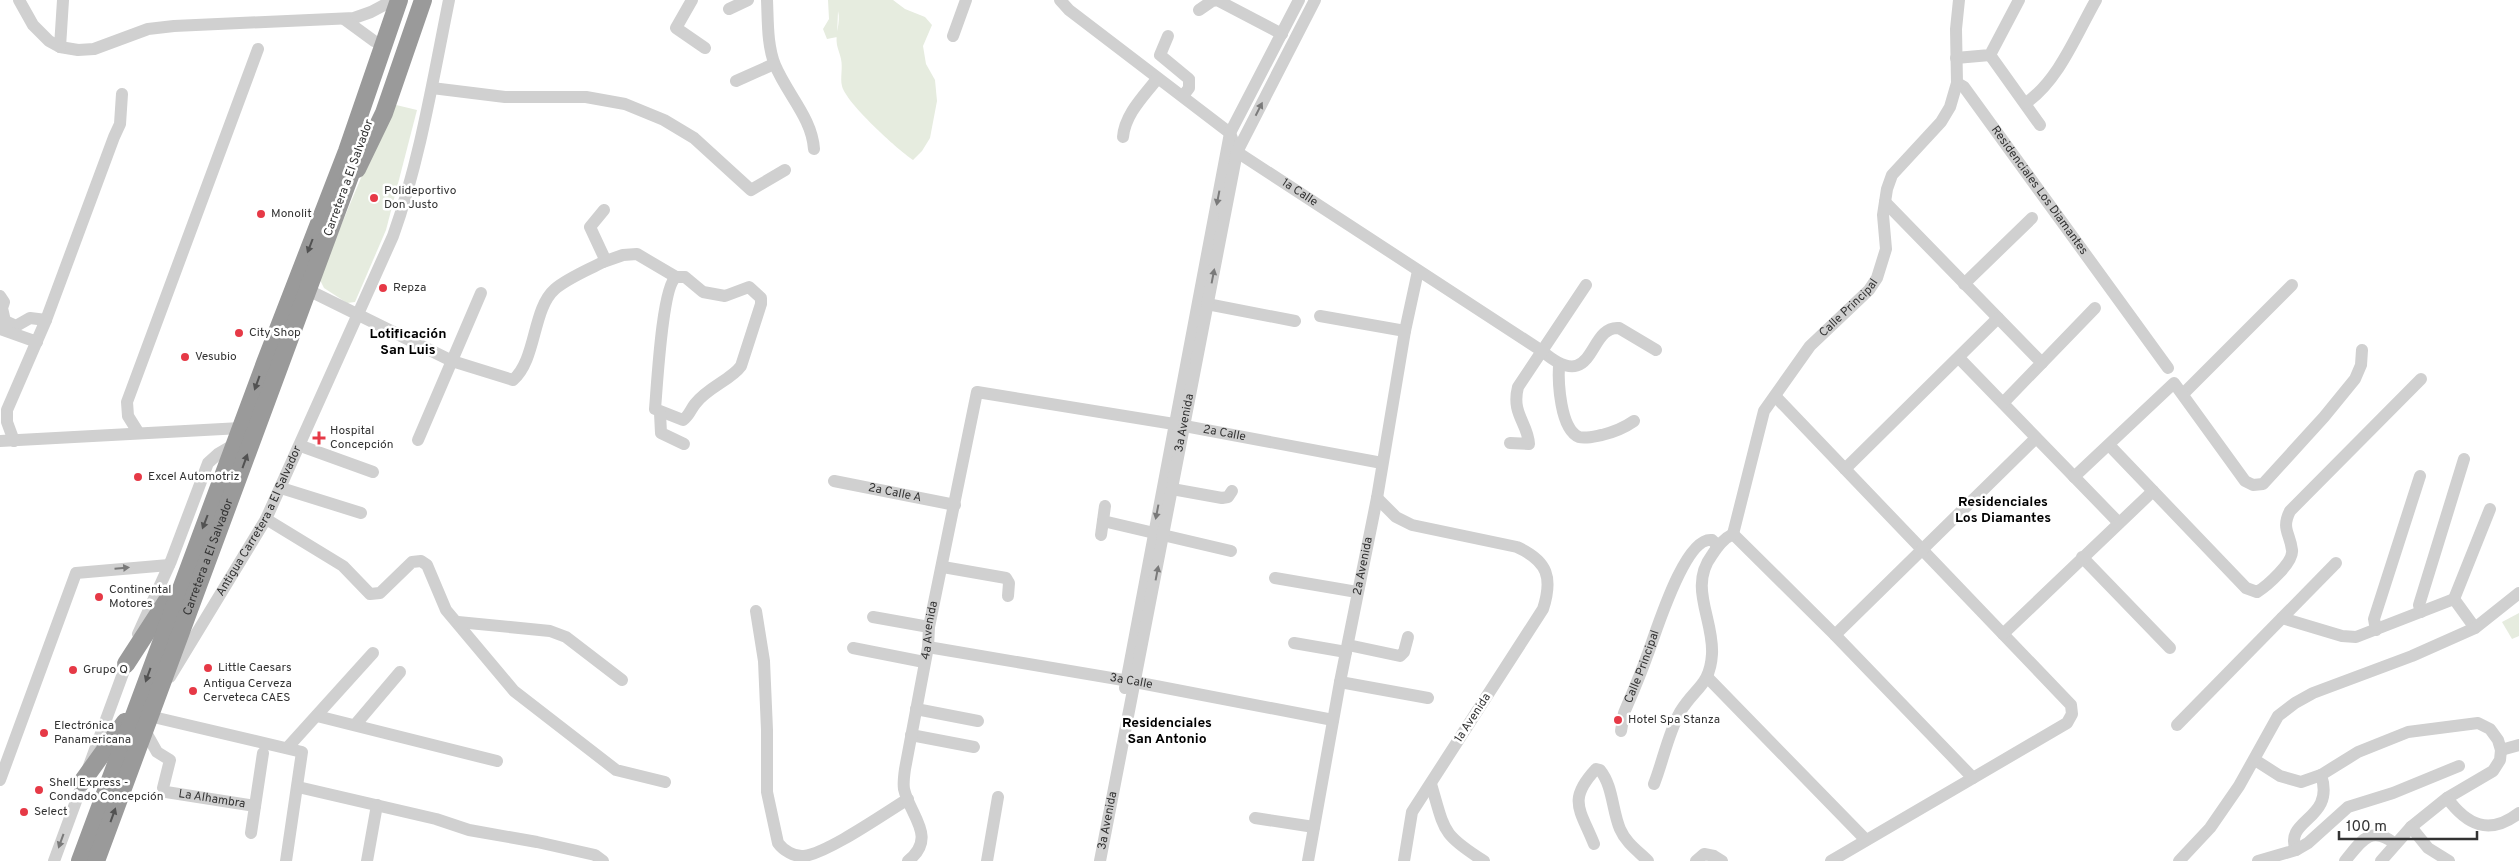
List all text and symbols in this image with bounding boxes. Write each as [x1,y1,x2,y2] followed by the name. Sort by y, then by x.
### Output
[1255,102,1263,116] one-way arrow
[320,117,378,239] street label: Carretera a El Salvador
[1987,123,2091,258] street label: Residenciales Los Diamantes
[1278,175,1321,210] street label: 1a Calle
[384,183,457,213] place label: Polideportivo Don Justo
[1213,191,1221,207] one-way arrow
[368,192,380,204] marker: Polideportivo Don Justo
[271,206,312,222] place label: Monolit
[255,208,267,220] marker: Monolit
[306,239,313,254] one-way arrow
[1209,268,1217,283] one-way arrow
[1816,276,1882,341] street label: Calle Principal
[393,280,426,296] place label: Repza
[377,282,389,294] marker: Repza
[249,325,301,341] place label: City Shop
[369,326,447,359] district label: Lotificación San Luis
[233,327,245,339] marker: City Shop
[195,349,237,365] place label: Vesubio
[179,351,191,363] marker: Vesubio
[253,376,261,391] one-way arrow
[1171,393,1198,454] street label: 3a Avenida
[1202,422,1247,445] street label: 2a Calle
[330,423,394,453] place label: Hospital Concepción
[312,431,326,445] marker: Hospital Concepción
[213,443,306,599] street label: Antigua Carretera a El Salvador
[242,453,249,468] one-way arrow
[148,469,240,485] place label: Excel Automotriz
[132,471,144,483] marker: Excel Automotriz
[867,480,923,506] street label: 2a Calle A
[1955,494,2051,527] district label: Residenciales Los Diamantes
[180,496,238,618] street label: Carretera a El Salvador
[1153,505,1161,520] one-way arrow
[201,515,208,530] one-way arrow
[1350,536,1377,597] street label: 2a Avenida
[115,564,131,572] one-way arrow
[1154,564,1162,580] one-way arrow
[109,582,171,612] place label: Continental Motores
[93,591,105,603] marker: Continental Motores
[918,600,942,661] street label: 4a Avenida
[1621,628,1664,706] street label: Calle Principal
[218,660,292,676] place label: Little Caesars
[83,662,128,678] place label: Grupo Q
[202,662,214,674] marker: Little Caesars
[67,664,79,676] marker: Grupo Q
[144,667,151,682] one-way arrow
[1108,670,1154,693] street label: 3a Calle
[203,676,292,706] place label: Antigua Cerveza Cerveteca CAES
[187,685,199,697] marker: Antigua Cerveza Cerveteca CAES
[1451,690,1495,746] street label: 1a Avenida
[1628,712,1720,728] place label: Hotel Spa Stanza
[1612,714,1624,726] marker: Hotel Spa Stanza
[1122,715,1212,748] district label: Residenciales San Antonio
[54,718,131,748] place label: Electrónica Panamericana
[38,727,50,739] marker: Electrónica Panamericana
[49,775,163,805] place label: Shell Express - Condado Concepción
[33,784,45,796] marker: Shell Express - Condado Concepción
[177,786,247,812] street label: La Alhambra
[1094,790,1121,851] street label: 3a Avenida
[34,804,68,820] place label: Select
[18,806,30,818] marker: Select
[109,807,117,822] one-way arrow
[2339,808,2476,840] scale bar
[2346,818,2387,837] text: 100 m
[57,834,65,849] one-way arrow

